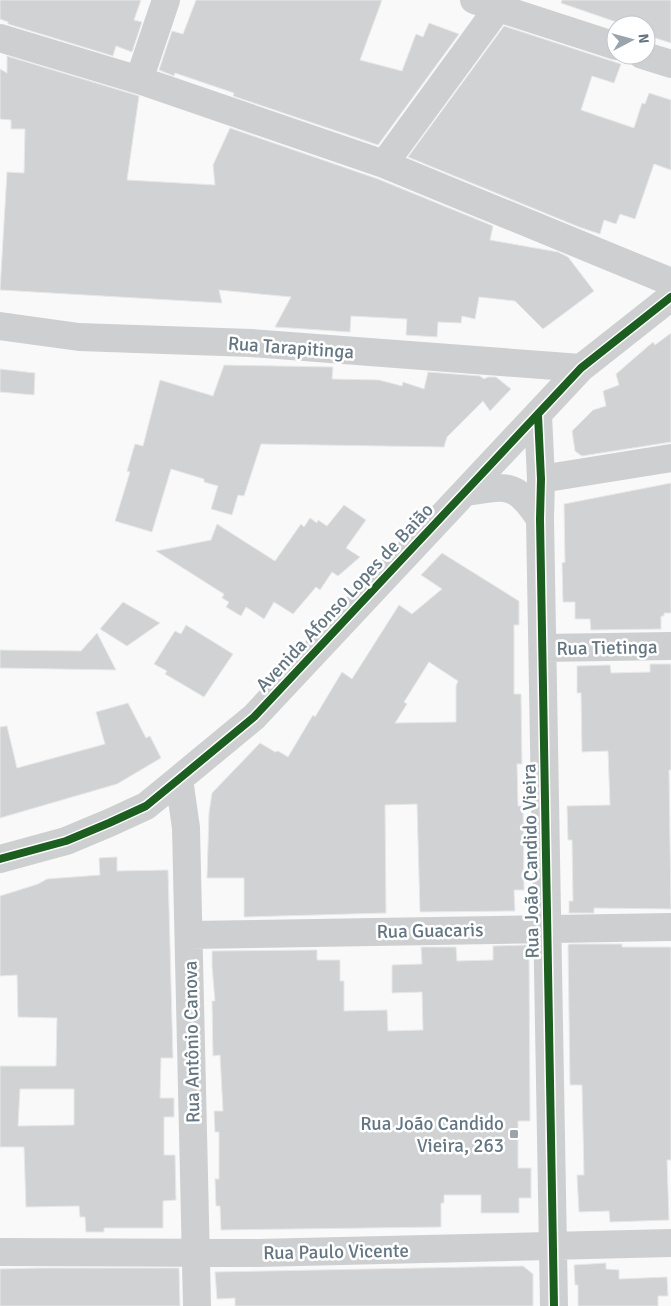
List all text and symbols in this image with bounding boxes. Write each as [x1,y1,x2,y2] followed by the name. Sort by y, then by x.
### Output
[606,15,656,65] north arrow
[634,33,652,44] text: N
[227,332,355,364] street label: Rua Tarapitinga
[251,498,439,697] street label: Avenida Afonso Lopes de Baião
[556,635,658,661] street label: Rua Tietinga
[517,763,545,959] street label: Rua João Candido Vieira
[376,918,484,944] street label: Rua Guacaris
[179,961,205,1123] street label: Rua Antônio Canova
[360,1112,504,1158] place label: Rua João Candido Vieira, 263
[508,1128,520,1140] marker: Rua João Candido Vieira, 263
[263,1239,409,1265] street label: Rua Paulo Vicente

